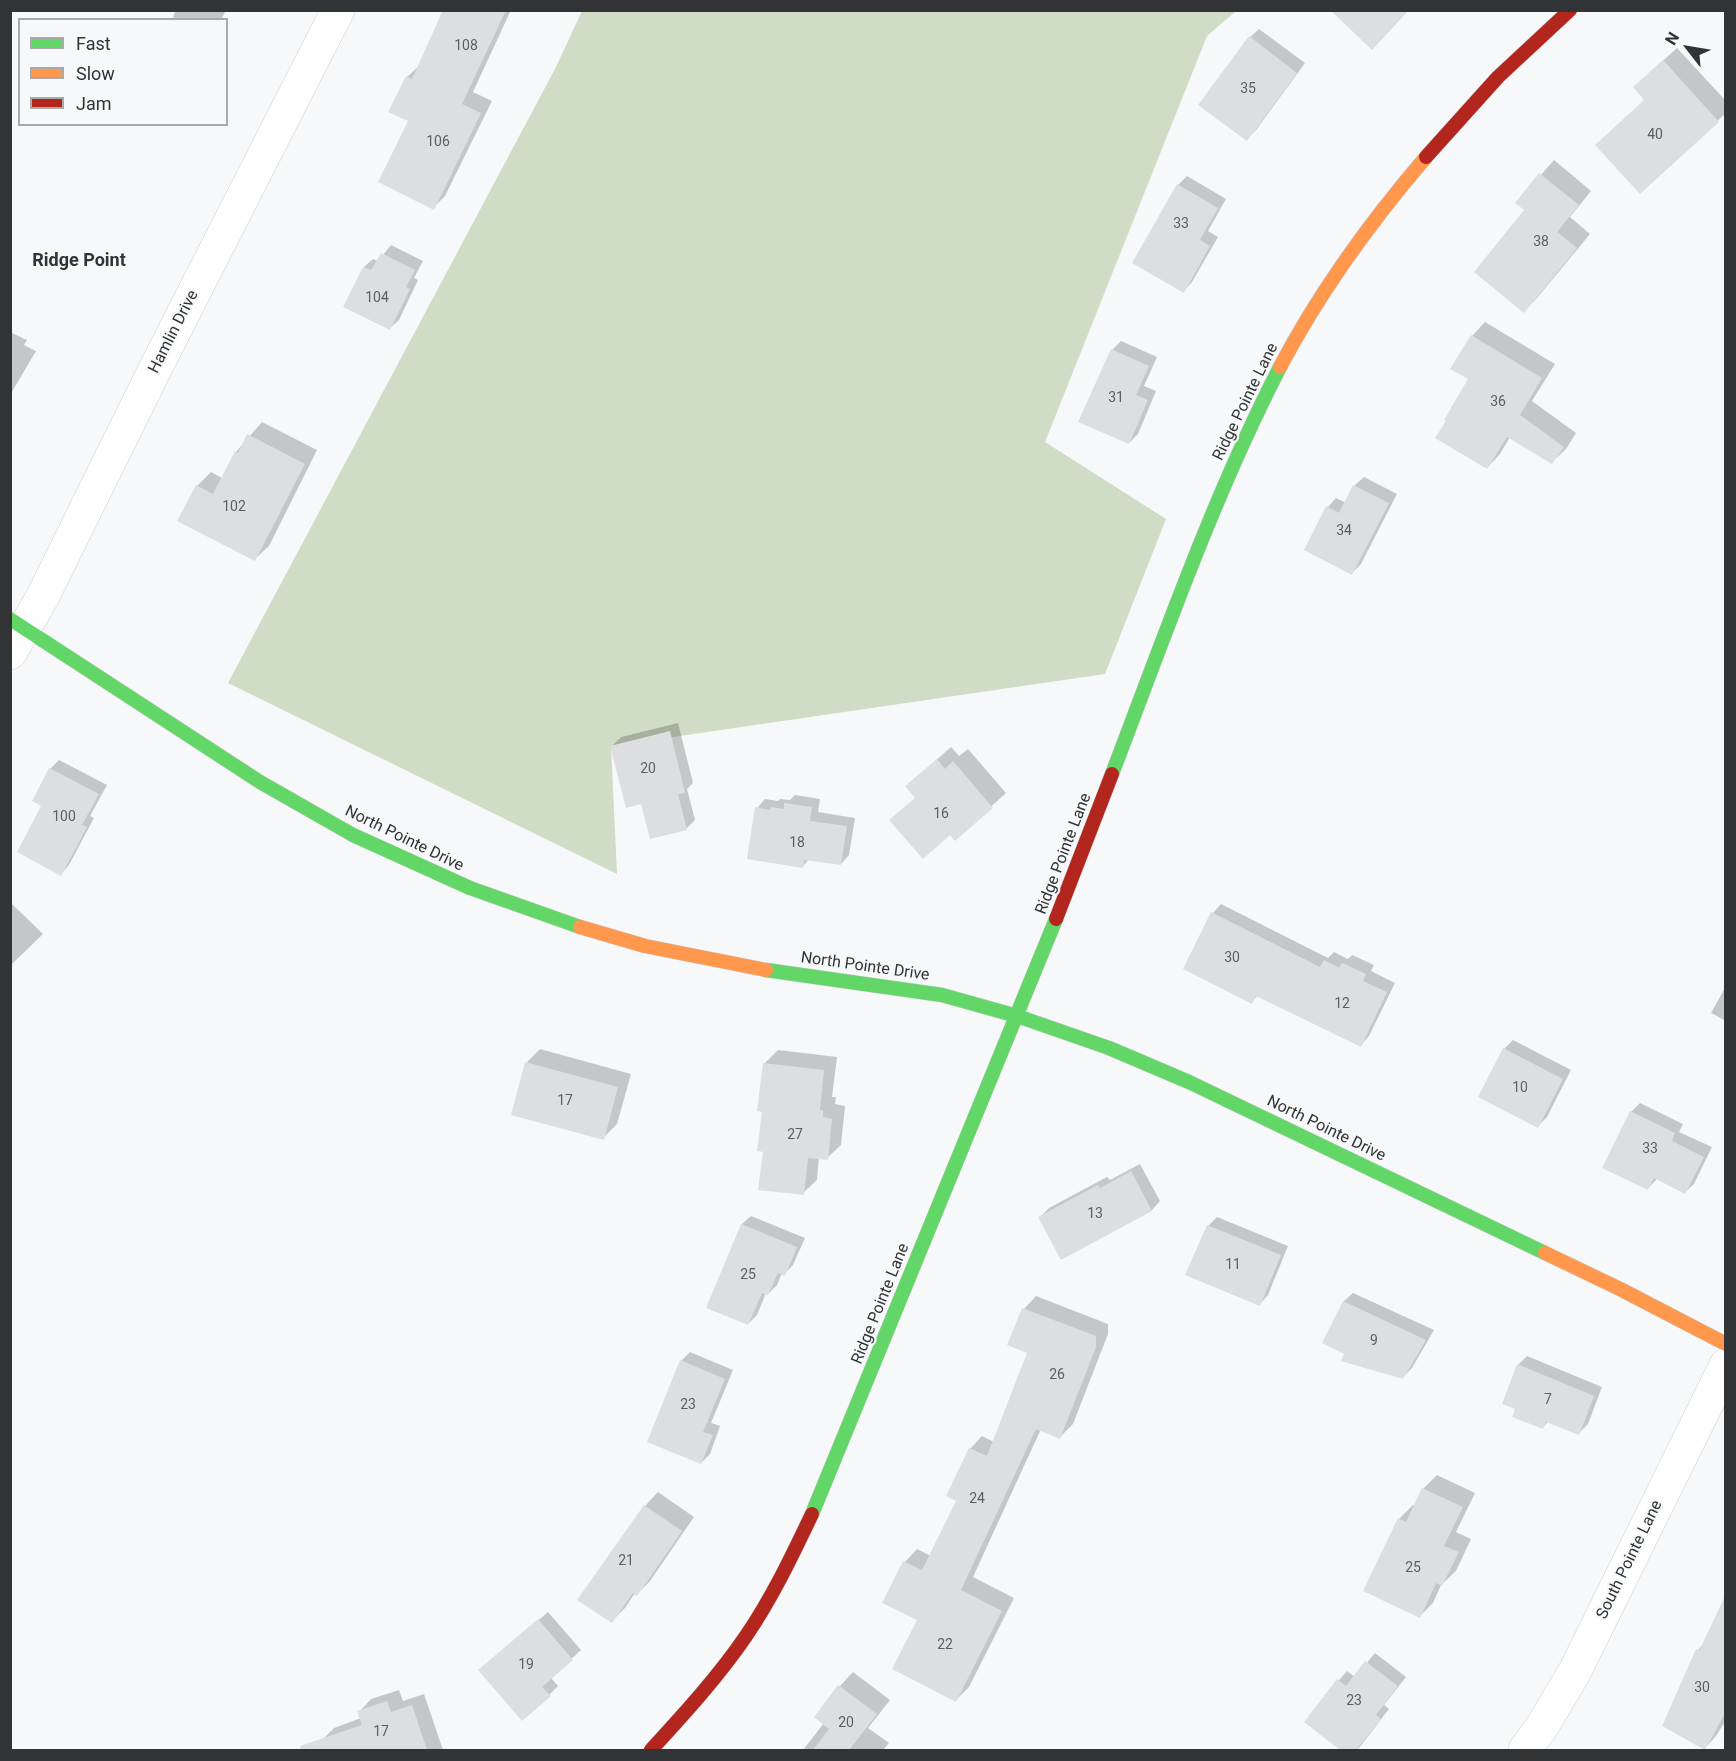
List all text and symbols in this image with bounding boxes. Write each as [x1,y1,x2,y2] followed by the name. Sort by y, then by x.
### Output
[18,18,228,126] legend
[1658,18,1718,78] north arrow
[1661,29,1683,48] text: N
[76,33,111,54] text: Fast
[454,38,478,54] house number: 108
[76,63,115,84] text: Slow
[1240,81,1256,97] house number: 35
[76,93,112,114] text: Jam
[1647,127,1663,143] house number: 40
[426,134,450,150] house number: 106
[1173,216,1189,232] house number: 33
[1533,234,1549,250] house number: 38
[32,250,126,272] district label: Ridge Point
[145,287,203,377] street label: Hamlin Drive
[365,290,389,306] house number: 104
[1209,340,1283,464] street label: Ridge Pointe Lane
[1108,390,1124,406] house number: 31
[1490,394,1506,410] house number: 36
[222,499,246,515] house number: 102
[1336,523,1352,539] house number: 34
[640,761,656,777] house number: 20
[1032,791,1096,917] street label: Ridge Pointe Lane
[341,802,467,876] street label: North Pointe Drive
[933,806,949,822] house number: 16
[52,809,76,825] house number: 100
[789,835,805,851] house number: 18
[799,948,931,986] street label: North Pointe Drive
[1224,950,1240,966] house number: 30
[1334,996,1350,1012] house number: 12
[1512,1080,1528,1096] house number: 10
[1263,1092,1389,1166] street label: North Pointe Drive
[557,1093,573,1109] house number: 17
[787,1127,803,1143] house number: 27
[1642,1141,1658,1157] house number: 33
[1087,1206,1103,1222] house number: 13
[848,1241,914,1367] street label: Ridge Pointe Lane
[1225,1257,1241,1273] house number: 11
[740,1267,756,1283] house number: 25
[1370,1333,1378,1349] house number: 9
[1049,1367,1065,1383] house number: 26
[1544,1392,1552,1408] house number: 7
[680,1397,696,1413] house number: 23
[969,1491,985,1507] house number: 24
[1593,1498,1667,1622] street label: South Pointe Lane
[618,1553,634,1569] house number: 21
[1405,1560,1421,1576] house number: 25
[937,1637,953,1653] house number: 22
[518,1657,534,1673] house number: 19
[1694,1680,1710,1696] house number: 30
[1346,1693,1362,1709] house number: 23
[838,1715,854,1731] house number: 20
[373,1724,389,1740] house number: 17

